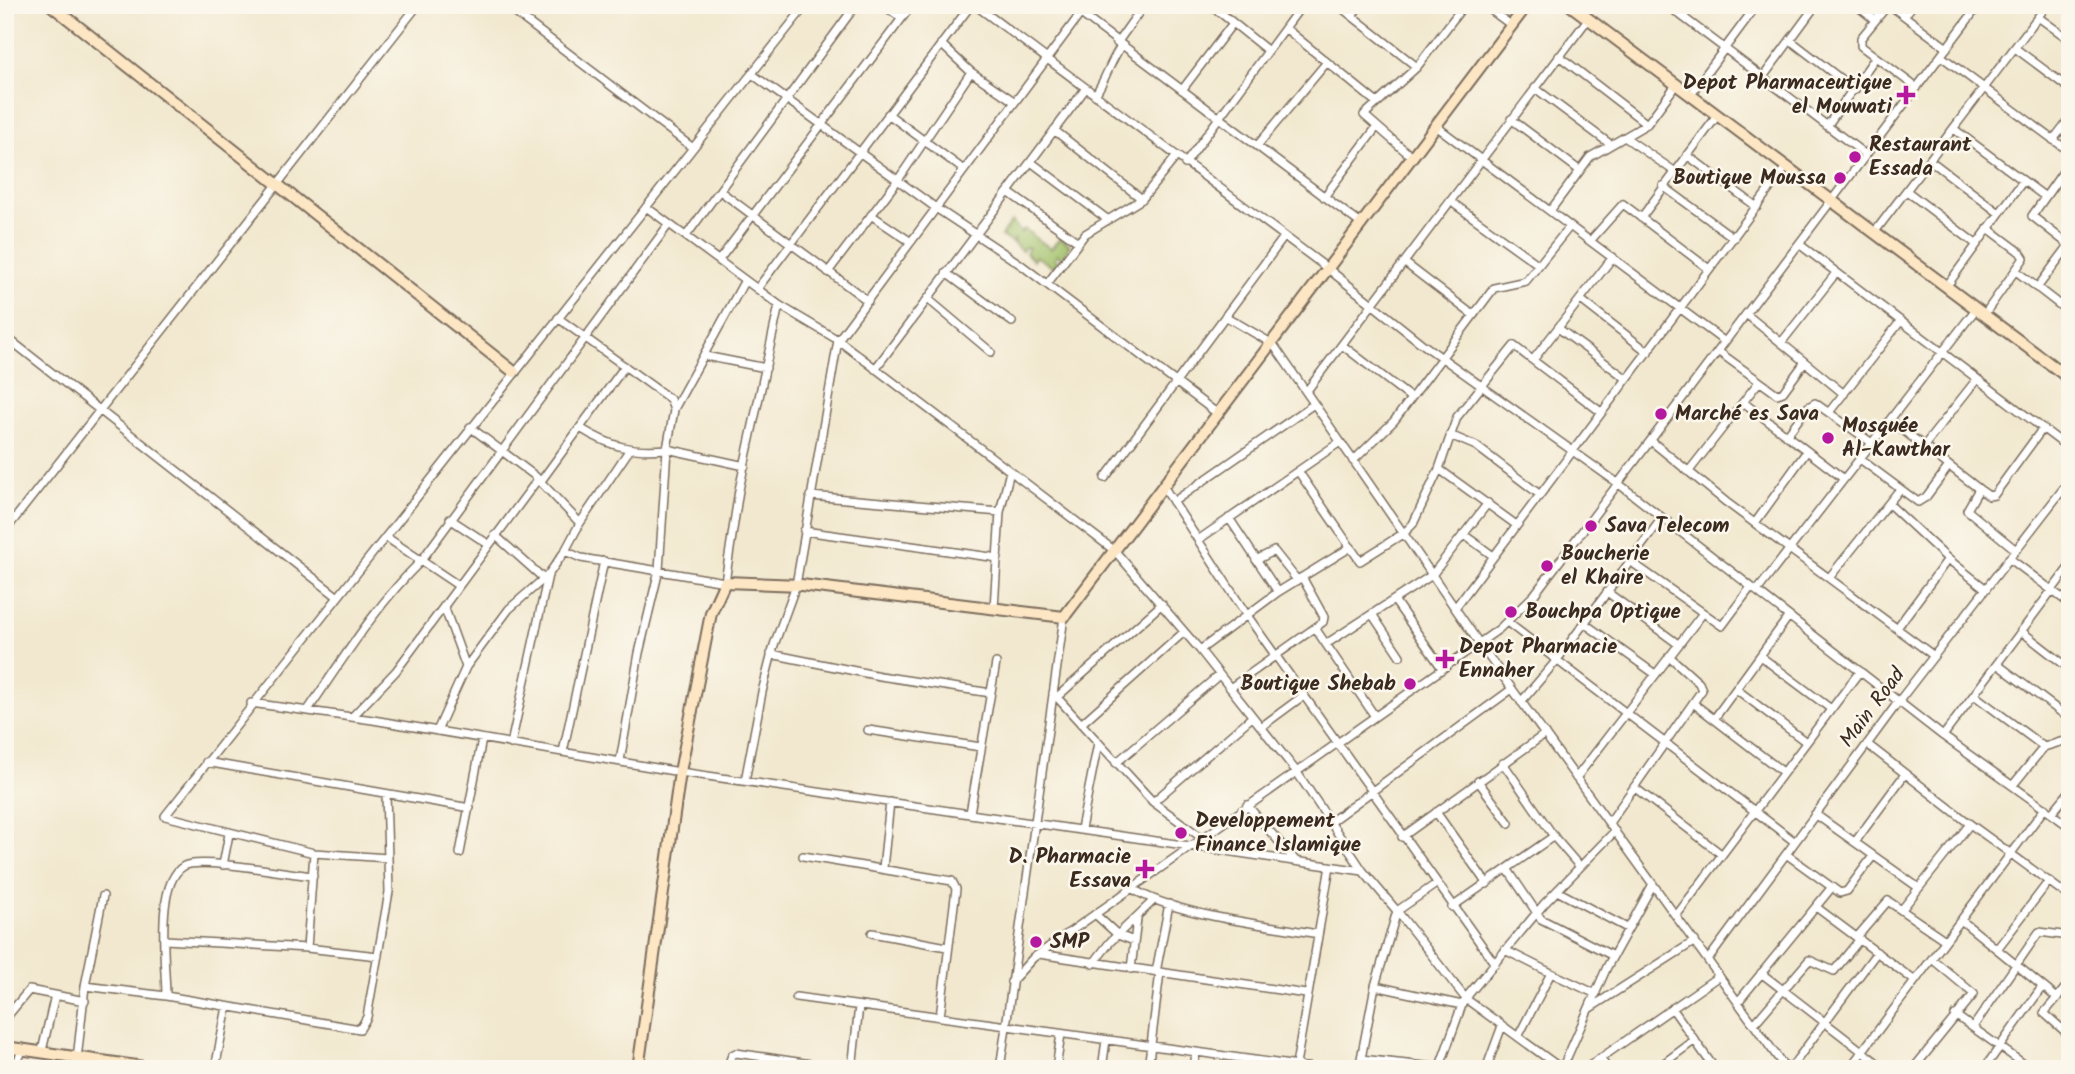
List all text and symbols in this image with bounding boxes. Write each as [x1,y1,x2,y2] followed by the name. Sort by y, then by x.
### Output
[1683,67,1893,124] place label: Depot Pharmaceutique el Mouwati
[1898,87,1914,103] marker: Depot Pharmaceutique el Mouwati
[1869,129,1972,186] place label: Restaurant Essada
[1847,149,1863,165] marker: Restaurant Essada
[1673,162,1826,195] place label: Boutique Moussa
[1832,170,1848,186] marker: Boutique Moussa
[1675,398,1819,431] place label: Marché es Sava
[1653,406,1669,422] marker: Marché es Sava
[1842,410,1951,467] place label: Mosquée Al-Kawthar
[1820,430,1836,446] marker: Mosquée Al-Kawthar
[1605,510,1730,543] place label: Sava Telecom
[1583,518,1599,534] marker: Sava Telecom
[1561,538,1650,595] place label: Boucherie el Khaire
[1539,558,1555,574] marker: Boucherie el Khaire
[1525,596,1681,629] place label: Bouchpa Optique
[1503,604,1519,620] marker: Bouchpa Optique
[1459,631,1617,688] place label: Depot Pharmacie Ennaher
[1437,651,1453,667] marker: Depot Pharmacie Ennaher
[1832,660,1915,755] street label: Main Road
[1241,668,1396,701] place label: Boutique Shebab
[1402,676,1418,692] marker: Boutique Shebab
[1195,805,1361,862] place label: Developpement Finance Islamique
[1173,825,1189,841] marker: Developpement Finance Islamique
[1008,841,1131,898] place label: D. Pharmacie Essava
[1137,861,1153,877] marker: D. Pharmacie Essava
[1050,926,1090,959] place label: SMP
[1028,934,1044,950] marker: SMP

